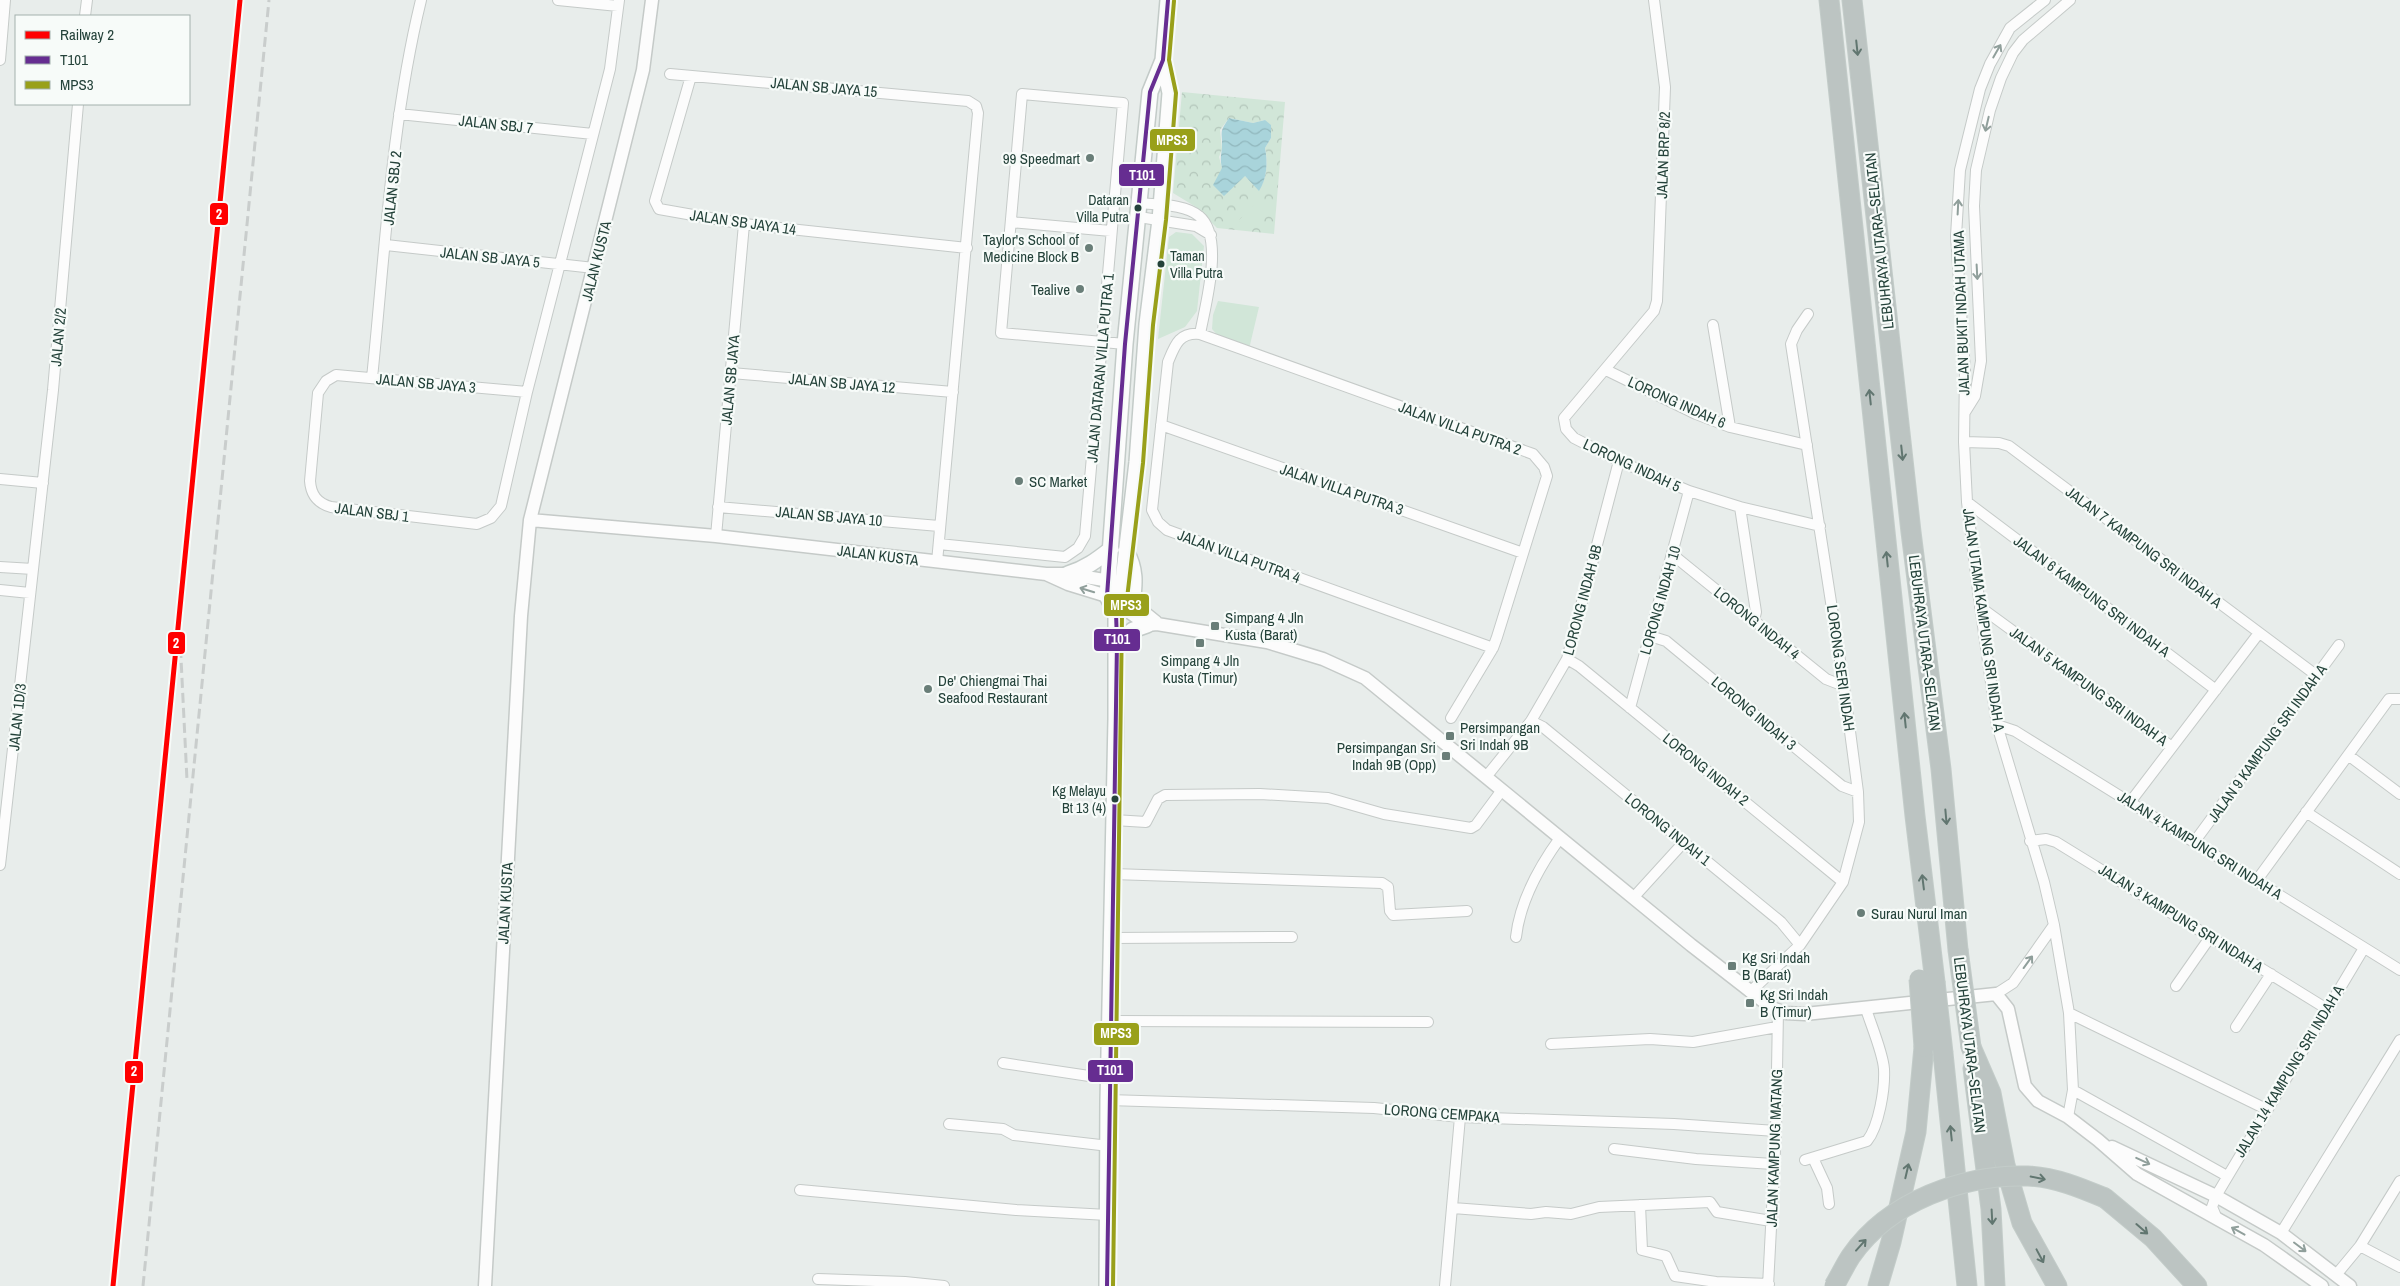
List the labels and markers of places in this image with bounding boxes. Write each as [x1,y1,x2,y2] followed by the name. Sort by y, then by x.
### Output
[1003,148,1081,169] place label: 99 Speedmart
[1084,152,1096,164] marker: 99 Speedmart
[1076,191,1130,226] place label: Dataran Villa Putra
[1133,203,1143,213] marker: Dataran Villa Putra
[983,229,1080,267] place label: Taylor's School of Medicine Block B
[1083,242,1095,254] marker: Taylor's School of Medicine Block B
[1170,247,1223,282] place label: Taman Villa Putra
[1156,259,1166,269] marker: Taman Villa Putra
[1031,279,1070,300] place label: Tealive
[1074,283,1086,295] marker: Tealive
[1029,471,1088,492] place label: SC Market
[1013,475,1025,487] marker: SC Market
[1225,607,1304,645] place label: Simpang 4 Jln Kusta (Barat)
[1209,620,1221,632] marker: Simpang 4 Jln Kusta (Barat)
[1194,637,1206,649] marker: Simpang 4 Jln Kusta (Timur)
[1161,650,1239,688] place label: Simpang 4 Jln Kusta (Timur)
[938,670,1048,708] place label: De' Chiengmai Thai Seafood Restaurant
[922,683,934,695] marker: De' Chiengmai Thai Seafood Restaurant
[1460,717,1540,755] place label: Persimpangan Sri Indah 9B
[1444,730,1456,742] marker: Persimpangan Sri Indah 9B
[1337,737,1436,775] place label: Persimpangan Sri Indah 9B (Opp)
[1440,750,1452,762] marker: Persimpangan Sri Indah 9B (Opp)
[1052,782,1106,817] place label: Kg Melayu Bt 13 (4)
[1110,794,1120,804] marker: Kg Melayu Bt 13 (4)
[1871,903,1967,924] place label: Surau Nurul Iman
[1855,907,1867,919] marker: Surau Nurul Iman
[1742,947,1810,985] place label: Kg Sri Indah B (Barat)
[1726,960,1738,972] marker: Kg Sri Indah B (Barat)
[1760,984,1828,1022] place label: Kg Sri Indah B (Timur)
[1744,997,1756,1009] marker: Kg Sri Indah B (Timur)

